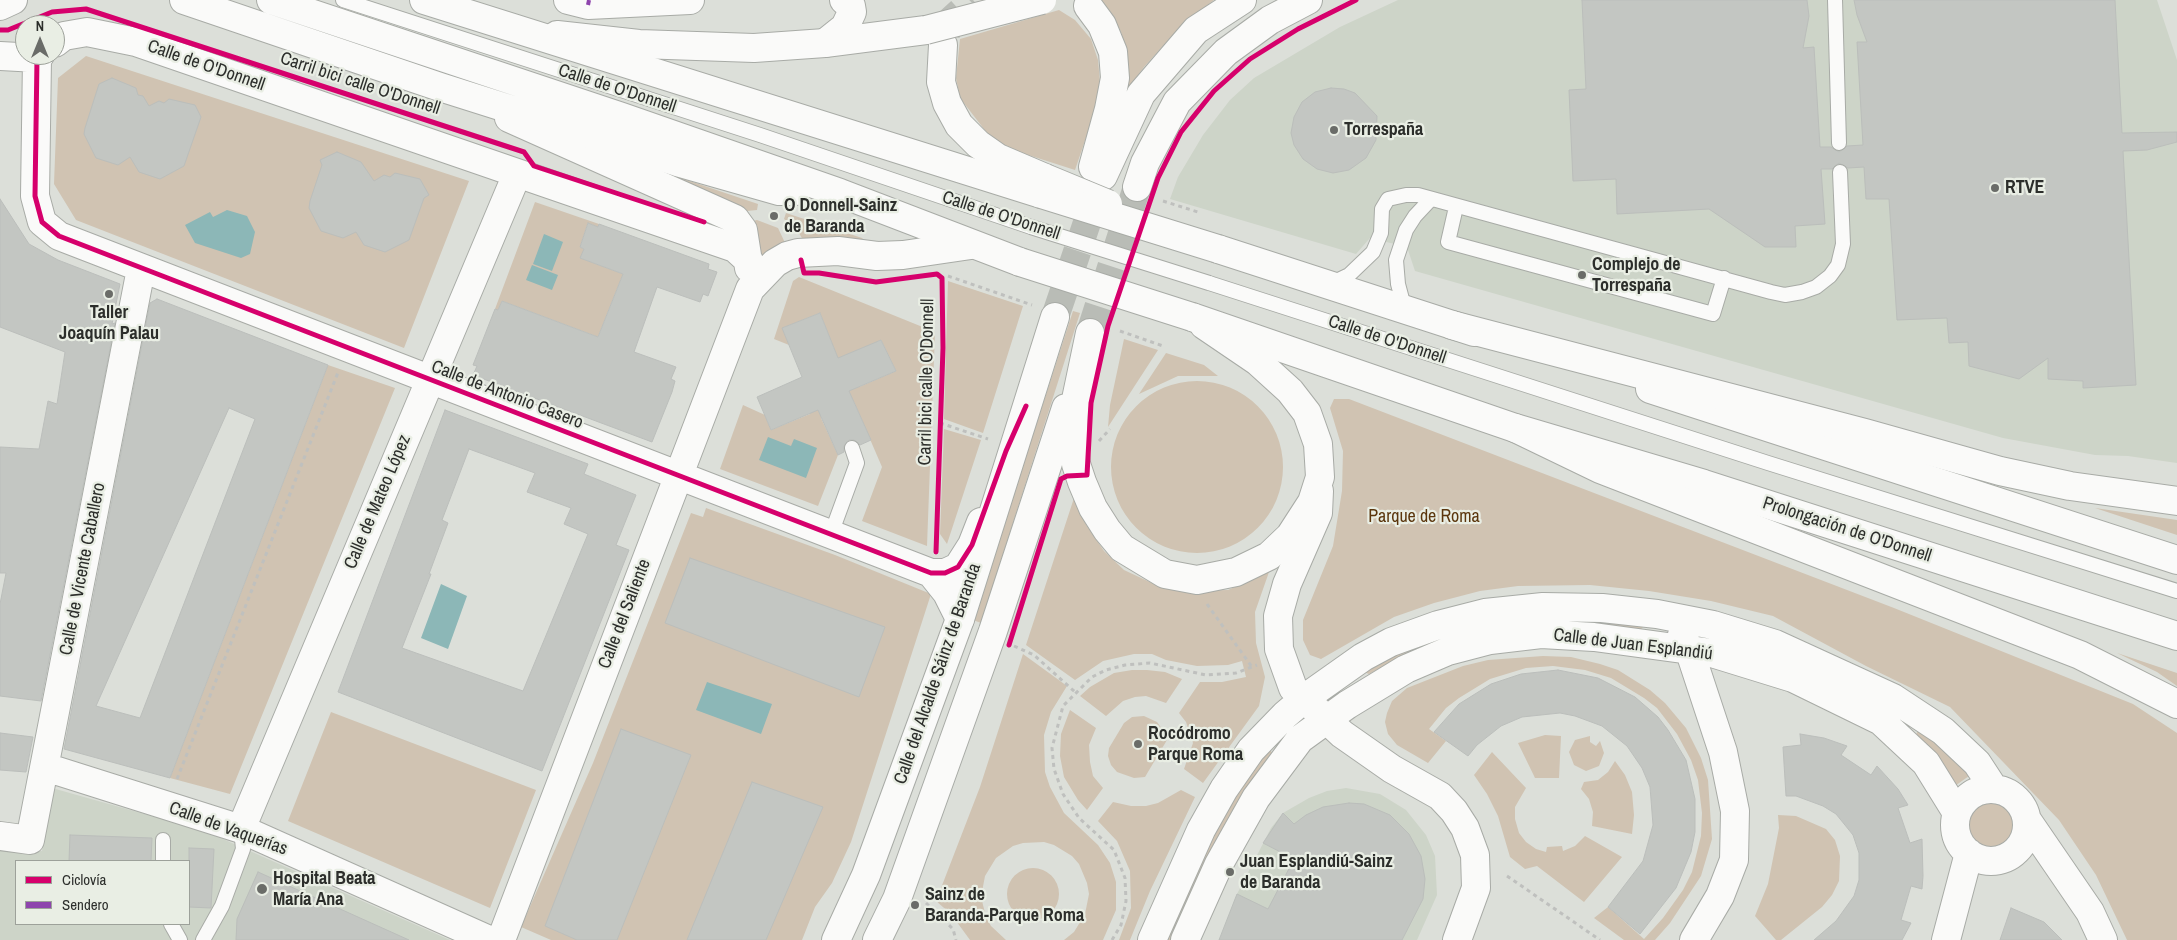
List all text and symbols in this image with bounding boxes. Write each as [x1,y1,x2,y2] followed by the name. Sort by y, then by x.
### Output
[15,15,65,65] north arrow
[36,17,44,35] text: N
[145,36,267,96] street label: Calle de O'Donnell
[277,48,443,120] street label: Carril bici calle O'Donnell
[555,60,679,118] street label: Calle de O'Donnell
[1344,119,1423,141] place label: Torrespaña
[1328,124,1340,136] marker: Torrespaña
[2005,177,2044,199] place label: RTVE
[1989,182,2001,194] marker: RTVE
[939,187,1063,245] street label: Calle de O'Donnell
[784,195,897,238] place label: O Donnell-Sainz de Baranda
[768,210,780,222] marker: O Donnell-Sainz de Baranda
[1592,254,1681,296] place label: Complejo de Torrespaña
[1576,269,1588,281] marker: Complejo de Torrespaña
[103,288,115,300] marker: Taller Joaquín Palau
[915,298,939,466] street label: Carril bici calle O'Donnell
[59,302,159,344] place label: Taller Joaquín Palau
[1325,311,1449,369] street label: Calle de O'Donnell
[428,356,586,434] street label: Calle de Antonio Casero
[340,432,416,572] street label: Calle de Mateo López
[56,481,110,657] street label: Calle de Vicente Caballero
[1760,493,1934,567] street label: Prolongación de O'Donnell
[1368,506,1480,528] park label: Parque de Roma
[594,556,656,672] street label: Calle del Saliente
[890,561,986,787] street label: Calle del Alcalde Sáinz de Baranda
[1552,625,1714,665] street label: Calle de Juan Esplandiú
[1148,723,1243,766] place label: Rocódromo Parque Roma
[1132,738,1144,750] marker: Rocódromo Parque Roma
[166,798,290,860] street label: Calle de Vaquerías
[1240,851,1393,894] place label: Juan Esplandiú-Sainz de Baranda
[15,860,190,925] legend
[1224,866,1236,878] marker: Juan Esplandiú-Sainz de Baranda
[273,868,376,911] place label: Hospital Beata María Ana
[62,869,106,890] text: Ciclovía
[255,882,269,896] marker: Hospital Beata María Ana
[925,884,1084,926] place label: Sainz de Baranda-Parque Roma
[62,894,109,915] text: Sendero
[909,899,921,911] marker: Sainz de Baranda-Parque Roma

